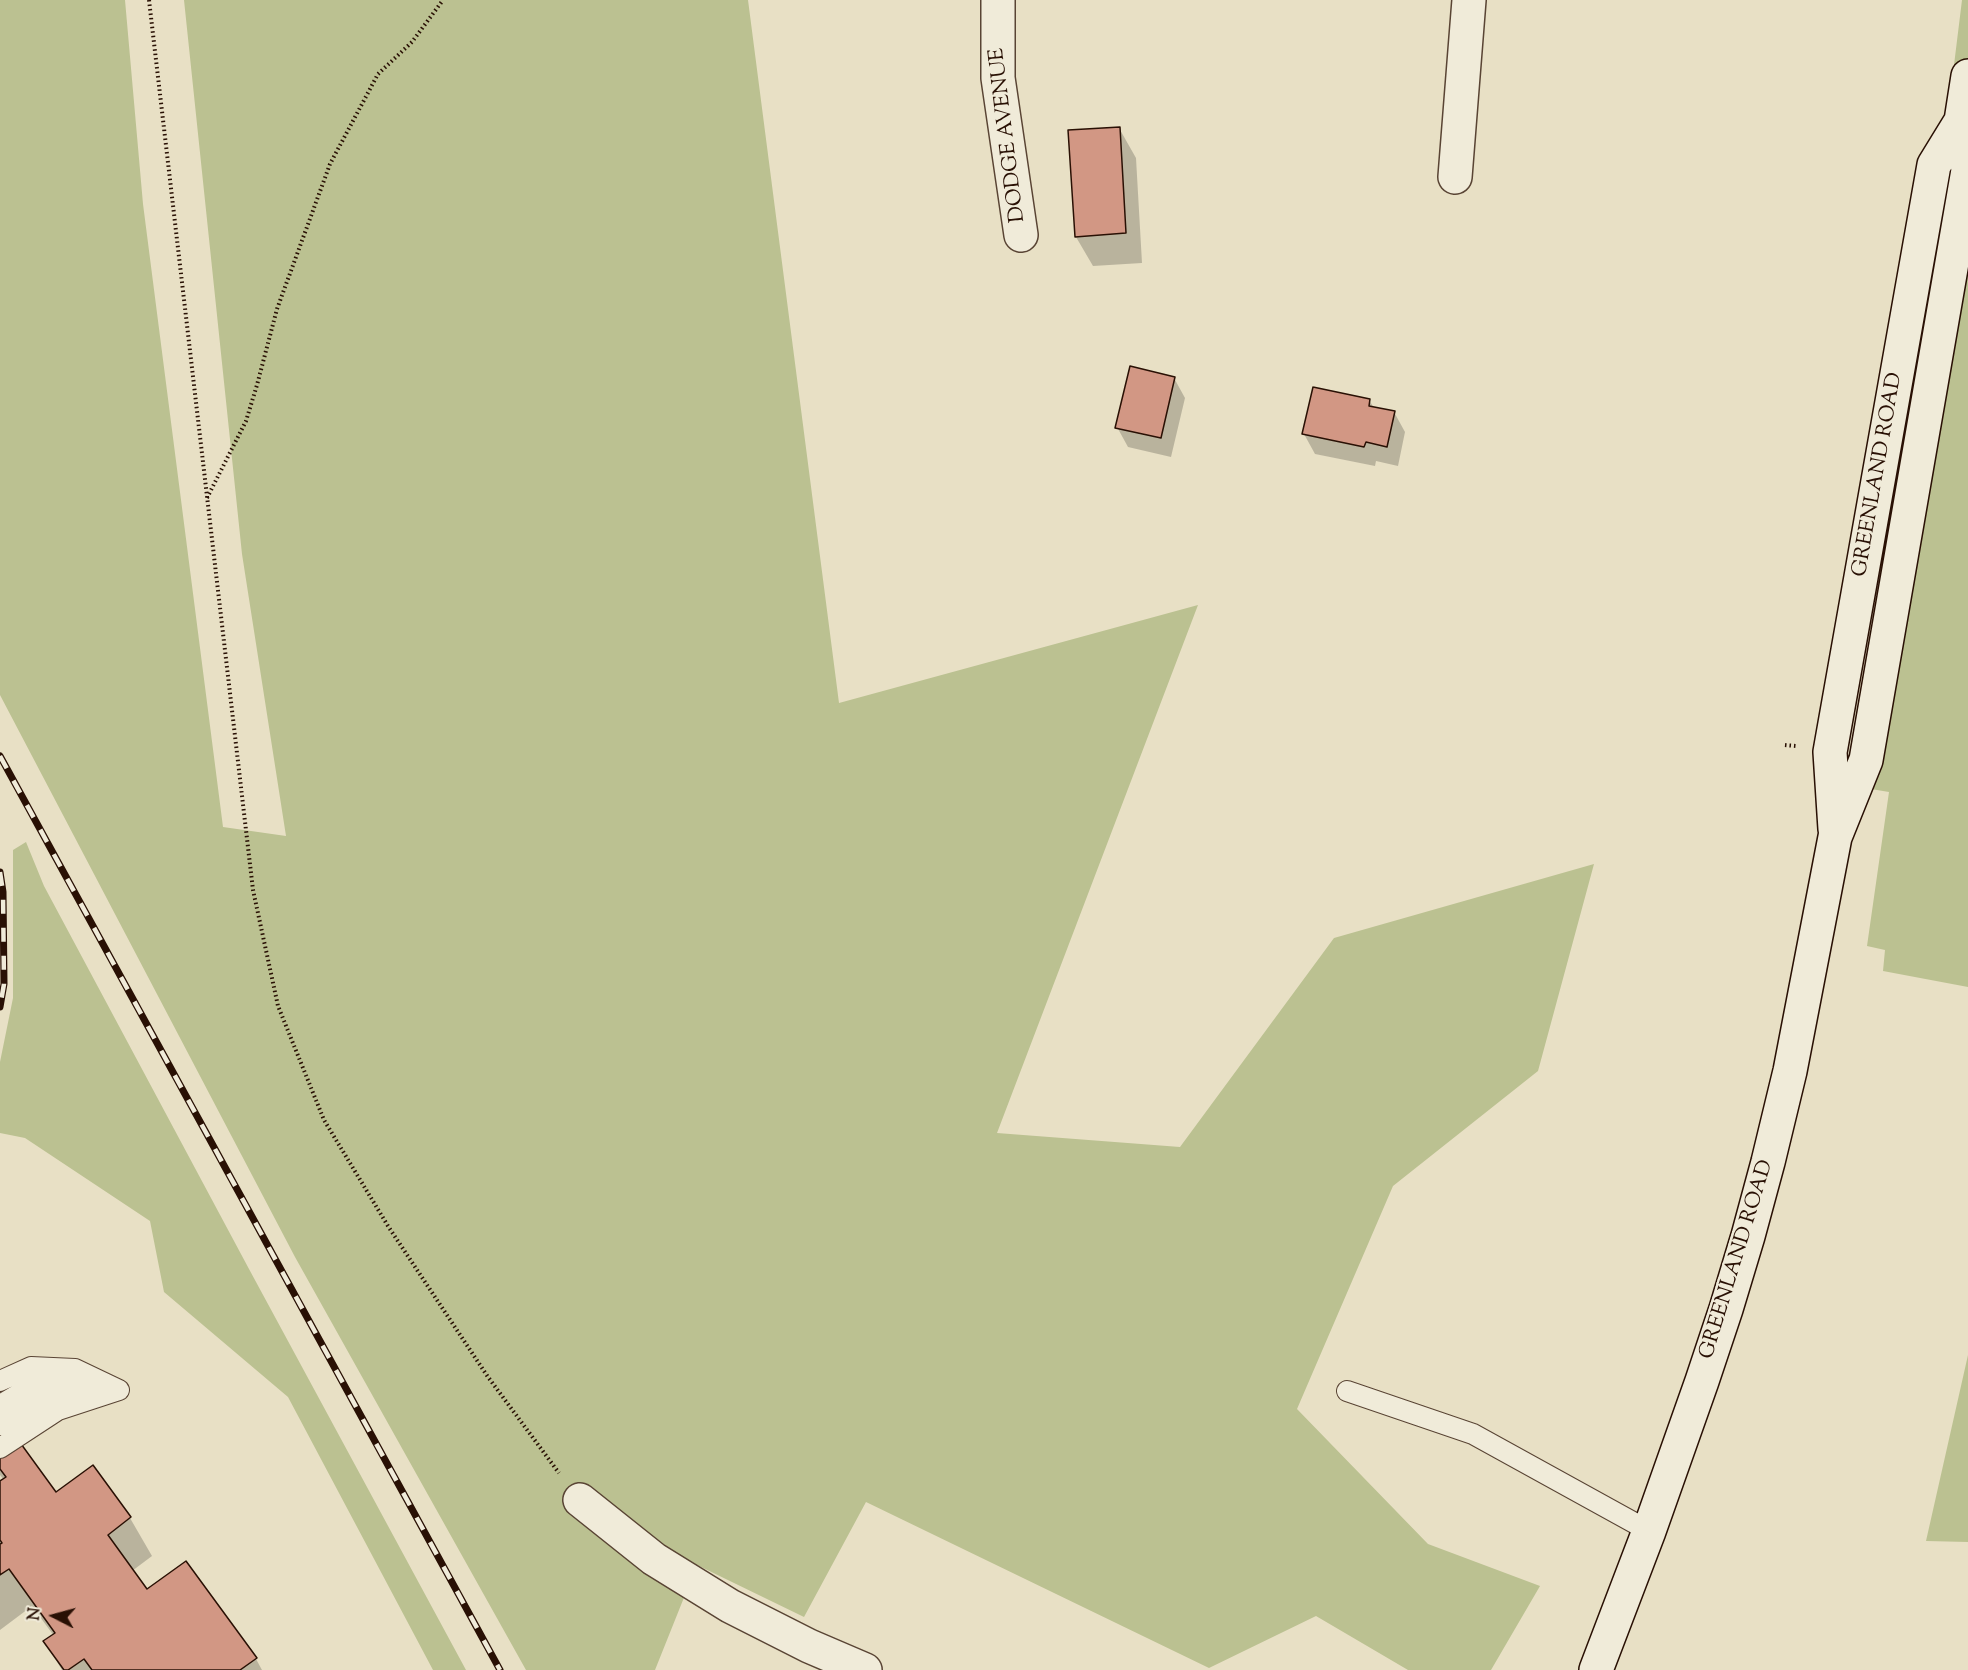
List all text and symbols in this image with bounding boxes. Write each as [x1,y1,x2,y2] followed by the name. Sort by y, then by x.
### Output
[986,46,1032,224] street label: DODGE AVENUE
[1849,371,1909,579] street label: GREENLAND ROAD
[1696,1157,1780,1363] street label: GREENLAND ROAD
[24,1586,84,1646] north arrow
[23,1607,48,1622] text: N

